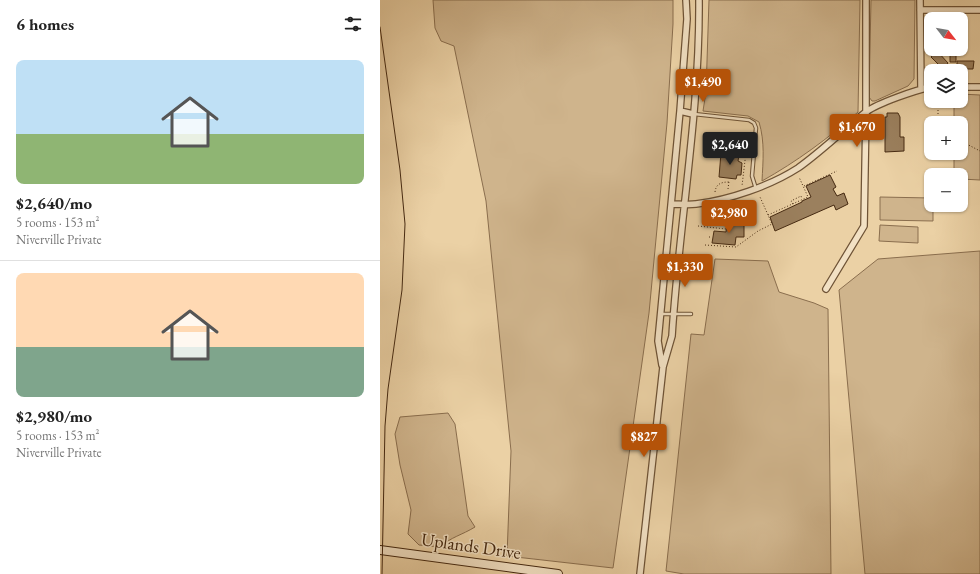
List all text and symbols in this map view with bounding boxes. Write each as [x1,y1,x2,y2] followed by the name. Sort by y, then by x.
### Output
[924,12,968,56] north arrow
[924,12,968,212] map controls
[16,13,74,35] text: 6 homes
[342,13,364,35] icon: filters
[924,64,968,108] button: layers
[670,69,736,103] pin: $1,490
[685,73,721,90] text: $1,490
[154,86,226,158] icon: home
[824,114,890,148] pin: $1,670
[924,116,968,160] button: +
[839,118,875,135] text: $1,670
[697,132,763,166] pin: $2,640
[712,136,748,153] text: $2,640
[924,168,968,212] button: −
[16,192,92,214] text: $2,640/mo
[696,200,762,234] pin: $2,980
[711,204,747,221] text: $2,980
[16,214,100,231] text: 5 rooms · 153 m²
[16,231,102,248] text: Niverville Private
[652,254,718,288] pin: $1,330
[667,258,703,275] text: $1,330
[154,299,226,371] icon: home
[16,405,92,427] text: $2,980/mo
[620,424,668,458] pin: $827
[16,427,100,444] text: 5 rooms · 153 m²
[631,428,657,445] text: $827
[16,444,102,461] text: Niverville Private
[420,527,522,564] street label: Uplands Drive

